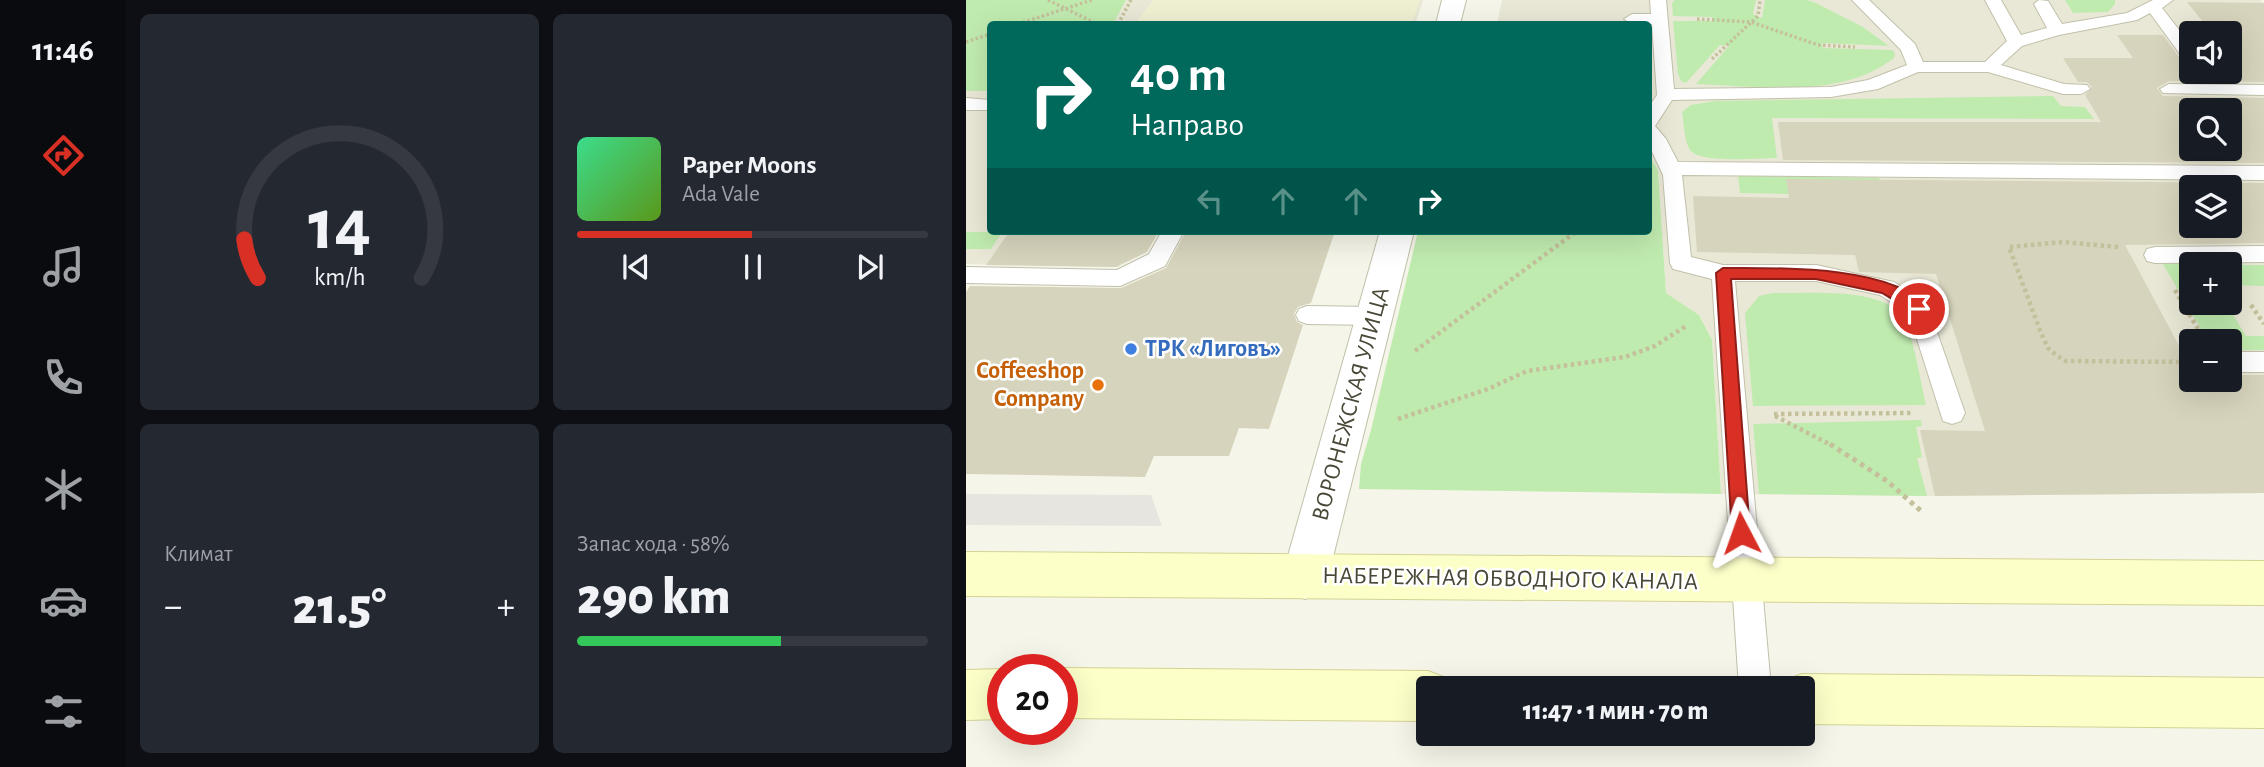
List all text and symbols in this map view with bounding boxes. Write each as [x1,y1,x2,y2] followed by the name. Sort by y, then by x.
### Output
[2179,21,2242,392] map controls
[2179,21,2242,84] button: sound
[32,34,94,66] text: 11:46
[1015,49,1106,140] icon: right
[1130,51,1227,100] text: 40 m
[2179,98,2242,161] button: search
[1130,109,1244,141] text: Направо
[39,131,88,180] icon: directions
[682,152,817,178] text: Paper Moons
[2179,175,2242,238] button: layers
[1191,182,1229,220] icon: left
[1264,182,1302,220] icon: ahead
[1337,182,1375,220] icon: ahead
[1410,182,1448,220] icon: right
[682,183,760,206] text: Ada Vale
[308,190,371,263] text: 14
[39,242,88,291] icon: music
[617,248,655,286] icon: previous
[734,248,772,286] icon: pause
[851,248,889,286] icon: next
[2179,252,2242,315] button: +
[314,265,365,290] text: km/h
[1889,279,1949,339] pin
[1308,284,1394,524] street label: ВОРОНЕЖСКАЯ УЛИЦА
[1900,290,1938,328] icon: arrive
[2179,329,2242,392] button: −
[1145,337,1281,361] place label: ТРК «Лиговъ»
[1123,341,1139,357] marker: ТРК «Лиговъ»
[39,353,88,402] icon: phone
[976,359,1084,411] place label: Coffeeshop Company
[1090,377,1106,393] marker: Coffeeshop Company
[39,465,88,514] icon: climate
[1704,496,1778,570] position arrow
[577,533,730,556] text: Запас хода · 58%
[164,543,233,566] text: Климат
[1322,564,1698,594] street label: НАБЕРЕЖНАЯ ОБВОДНОГО КАНАЛА
[577,571,731,623] text: 290 km
[39,576,88,625] icon: car
[293,581,386,633] text: 21.5°
[164,588,182,626] text: −
[497,588,515,626] text: +
[987,654,1078,745] speed limit sign: 20
[39,687,88,736] icon: filters
[1523,698,1708,724] text: 11:47 · 1 мин · 70 m

